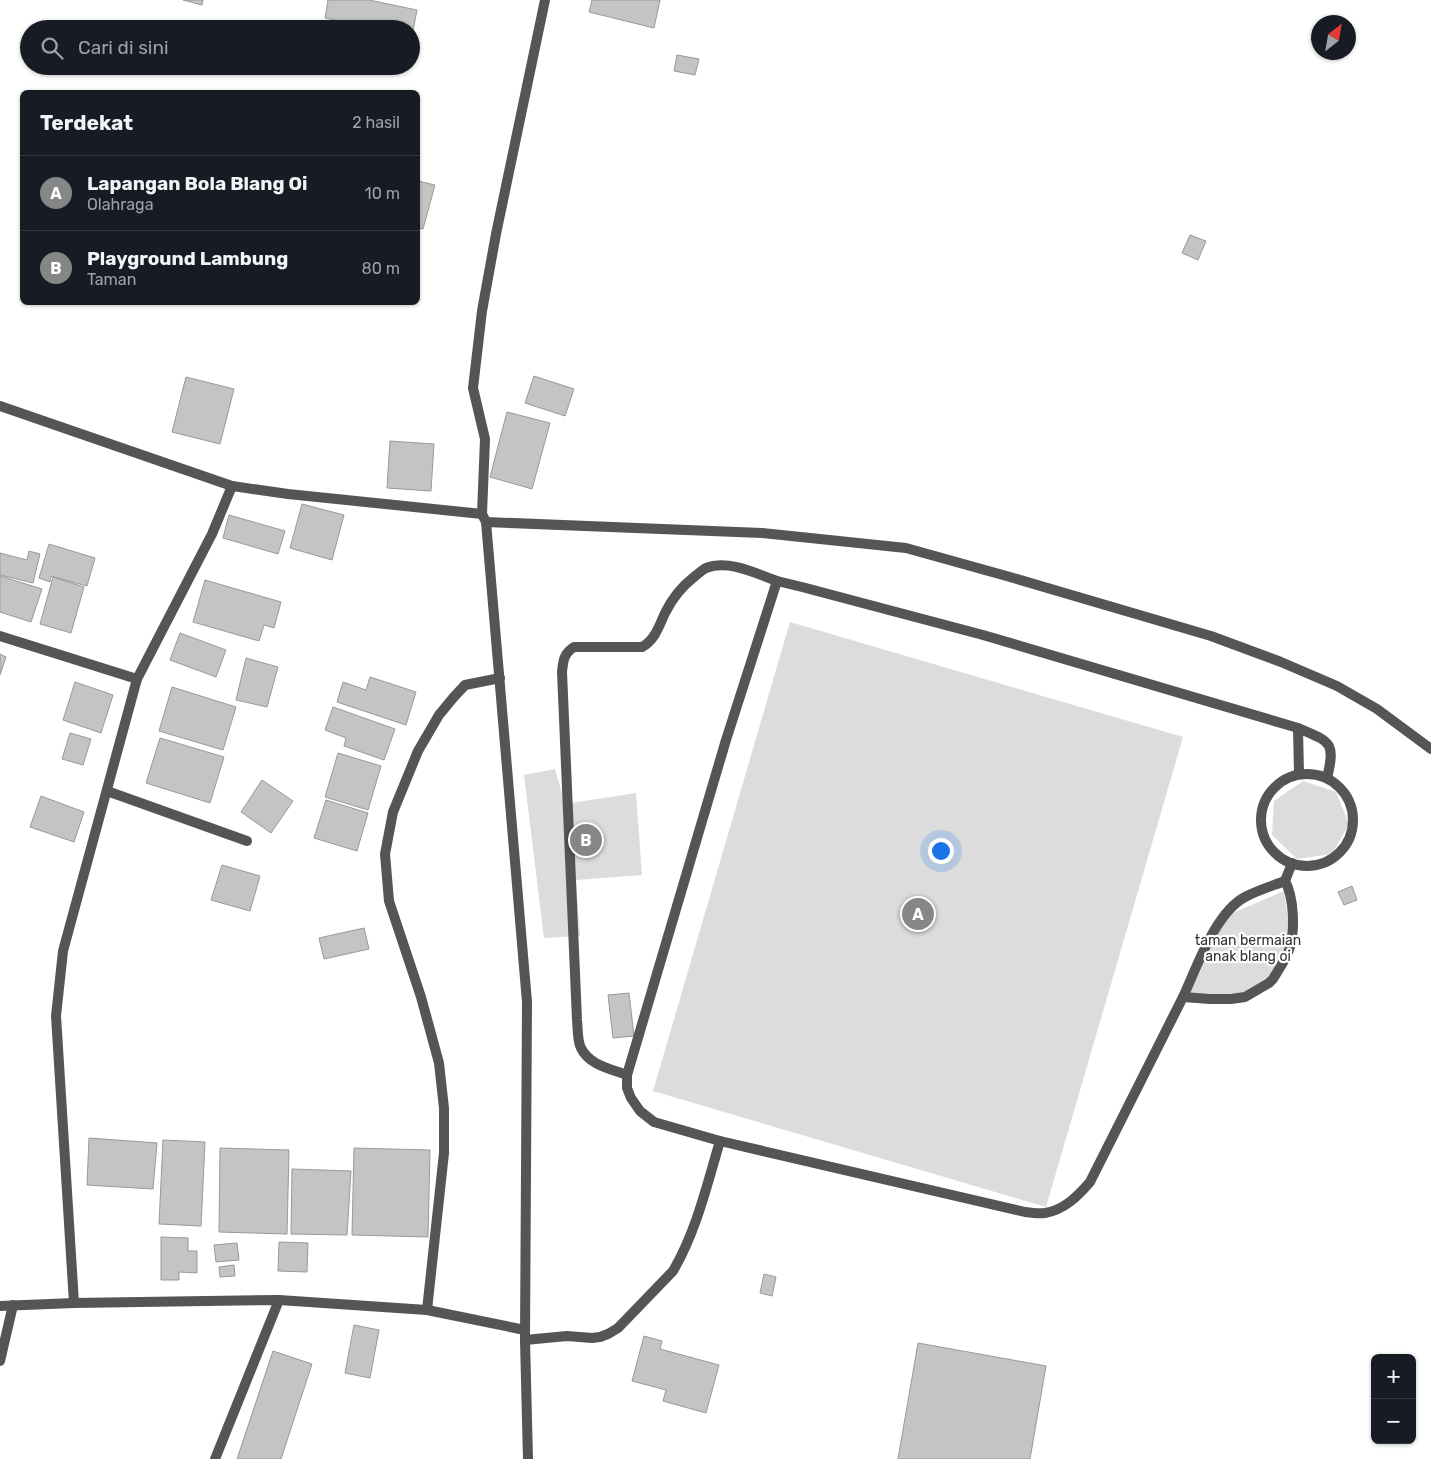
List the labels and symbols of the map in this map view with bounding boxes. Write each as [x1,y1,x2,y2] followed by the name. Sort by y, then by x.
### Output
[1311,15,1356,60] north arrow
[570,821,602,859] pin: B
[928,838,954,864] your location
[902,895,934,933] pin: A
[1195,932,1301,965] park label: taman bermaian anak blang oi

